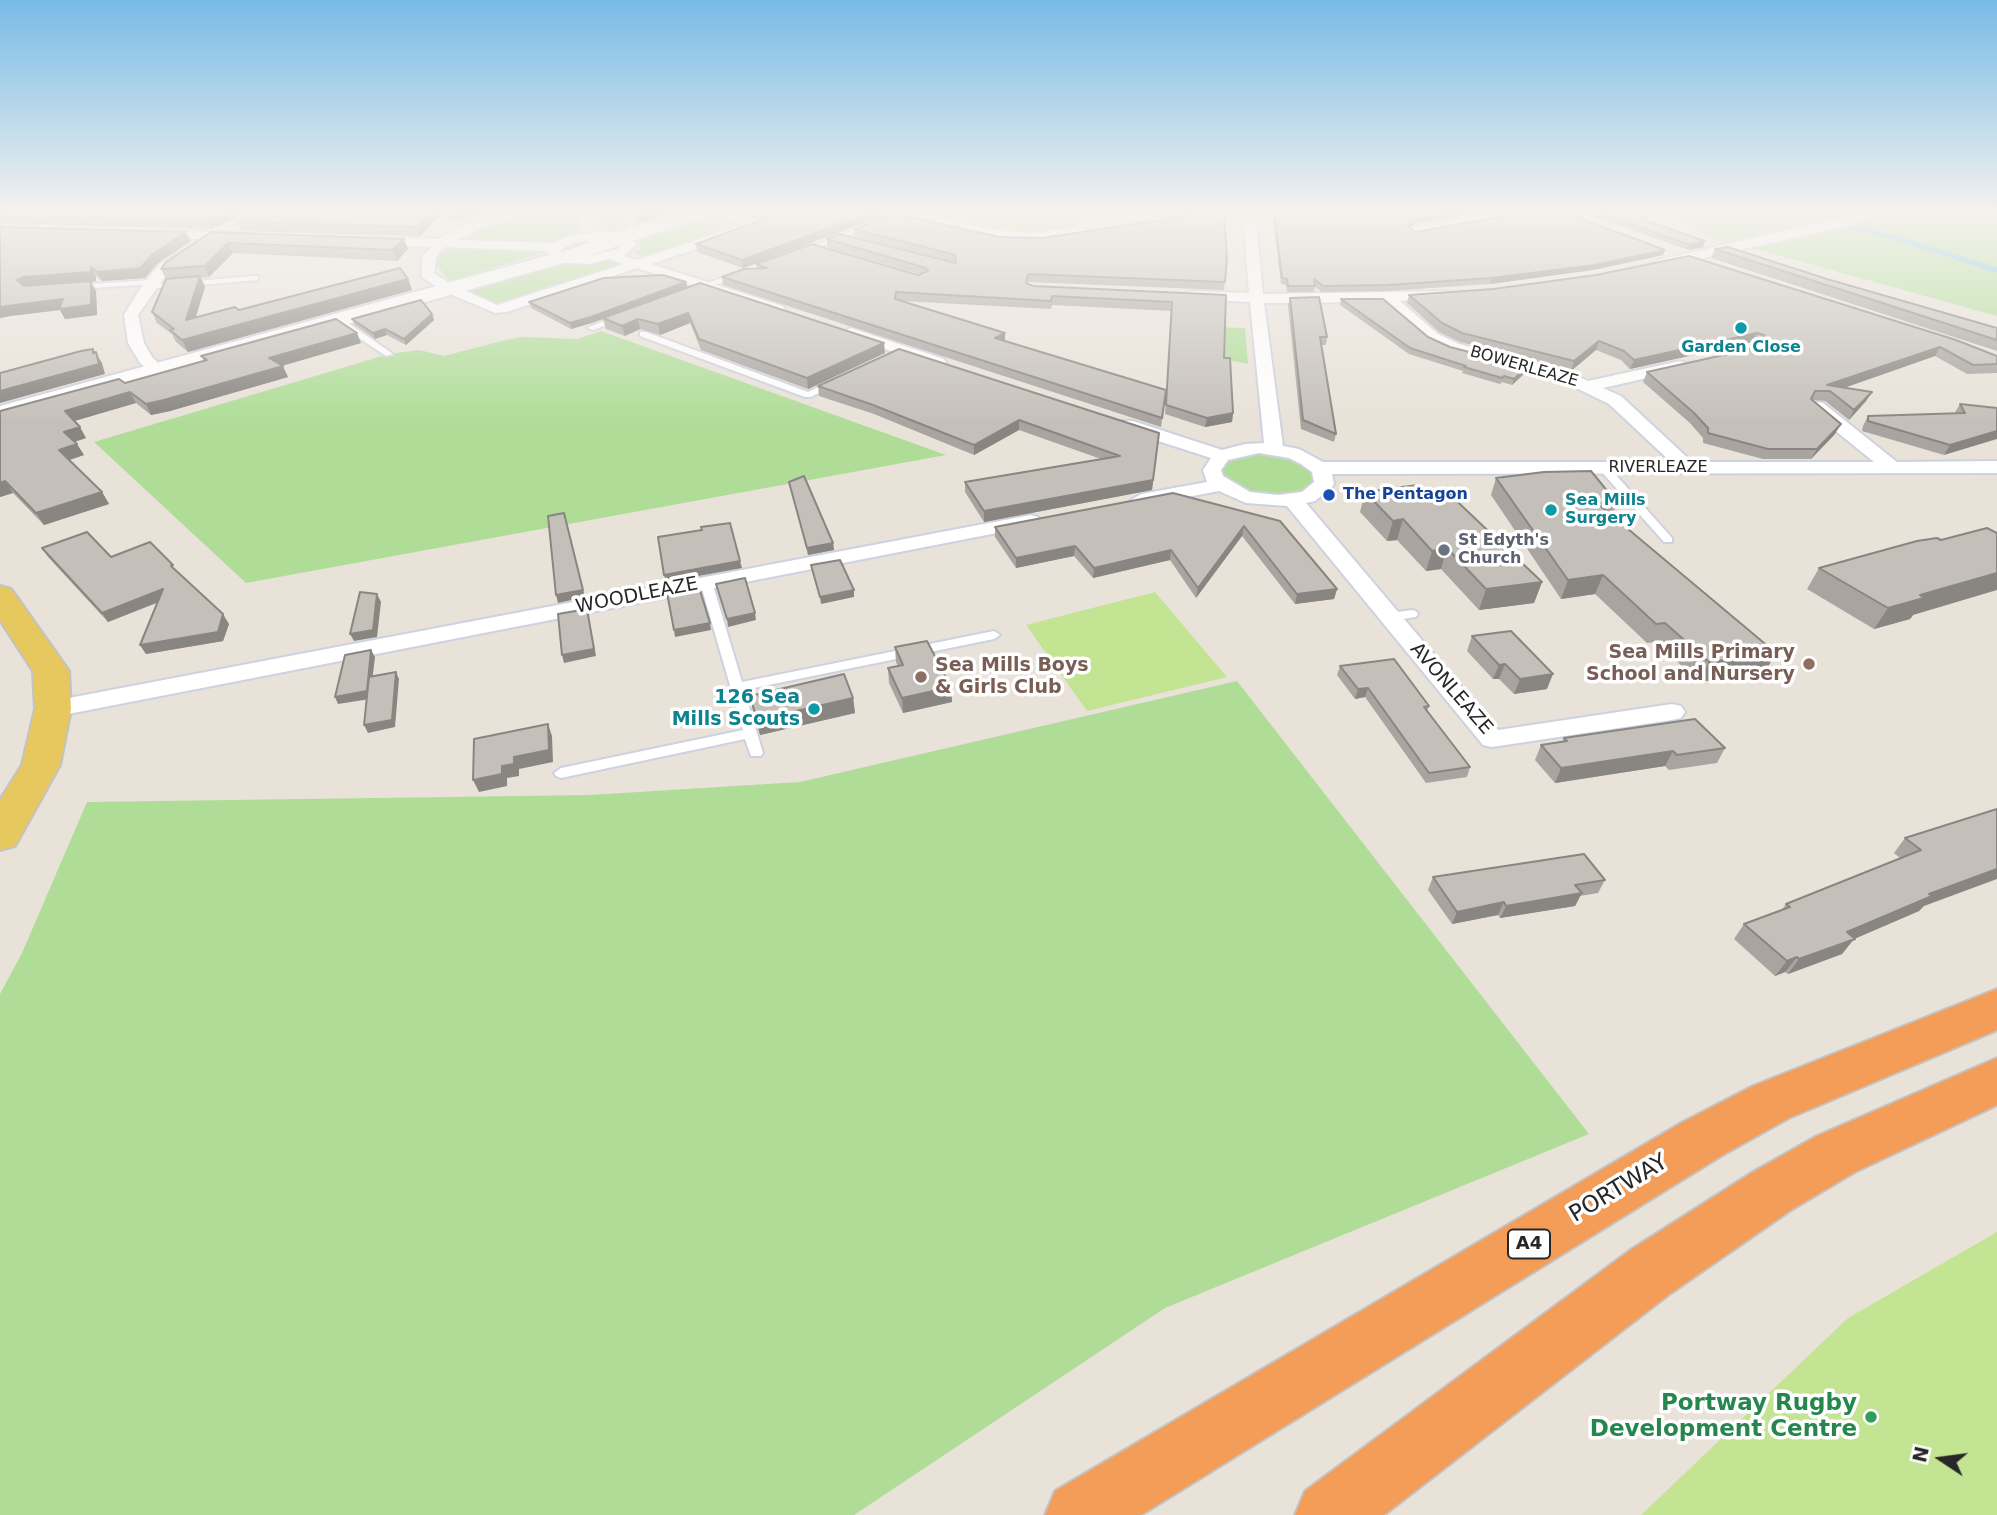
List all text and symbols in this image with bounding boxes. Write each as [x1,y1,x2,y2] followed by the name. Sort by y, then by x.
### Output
[1733,320,1749,336] marker: Garden Close
[1681,338,1801,358] place label: Garden Close
[1468,342,1580,392] street label: BOWERLEAZE
[1608,458,1708,478] street label: RIVERLEAZE
[1343,485,1468,505] place label: The Pentagon
[1321,487,1337,503] marker: The Pentagon
[1565,491,1646,529] place label: Sea Mills Surgery
[1543,502,1559,518] marker: Sea Mills Surgery
[1458,531,1549,569] place label: St Edyth's Church
[1436,542,1452,558] marker: St Edyth's Church
[574,573,700,619] street label: WOODLEAZE
[1405,638,1497,740] street label: AVONLEAZE
[1586,642,1795,686] place label: Sea Mills Primary School and Nursery
[935,655,1089,699] place label: Sea Mills Boys & Girls Club
[1801,656,1817,672] marker: Sea Mills Primary School and Nursery
[913,669,929,685] marker: Sea Mills Boys & Girls Club
[672,687,800,731] place label: 126 Sea Mills Scouts
[806,701,822,717] marker: 126 Sea Mills Scouts
[1565,1149,1673,1229] street label: PORTWAY
[1508,1230,1550,1259] road number: A4
[1590,1390,1857,1444] place label: Portway Rugby Development Centre
[1863,1409,1879,1425] marker: Portway Rugby Development Centre
[1906,1424,1976,1494] north arrow
[1908,1444,1933,1464] text: N

